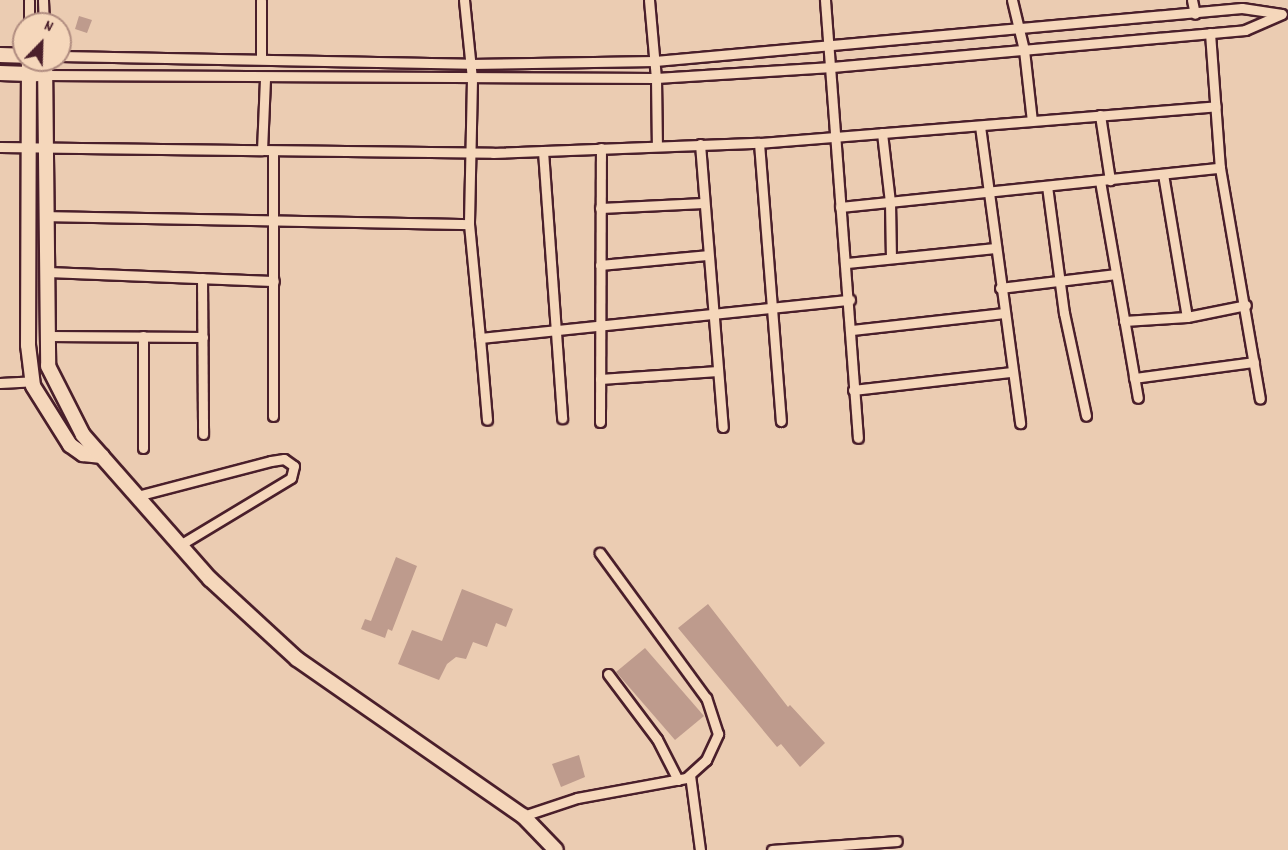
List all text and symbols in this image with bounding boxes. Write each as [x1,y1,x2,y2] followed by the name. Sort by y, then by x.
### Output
[12,12,72,72] north arrow
[40,15,57,39] text: N

